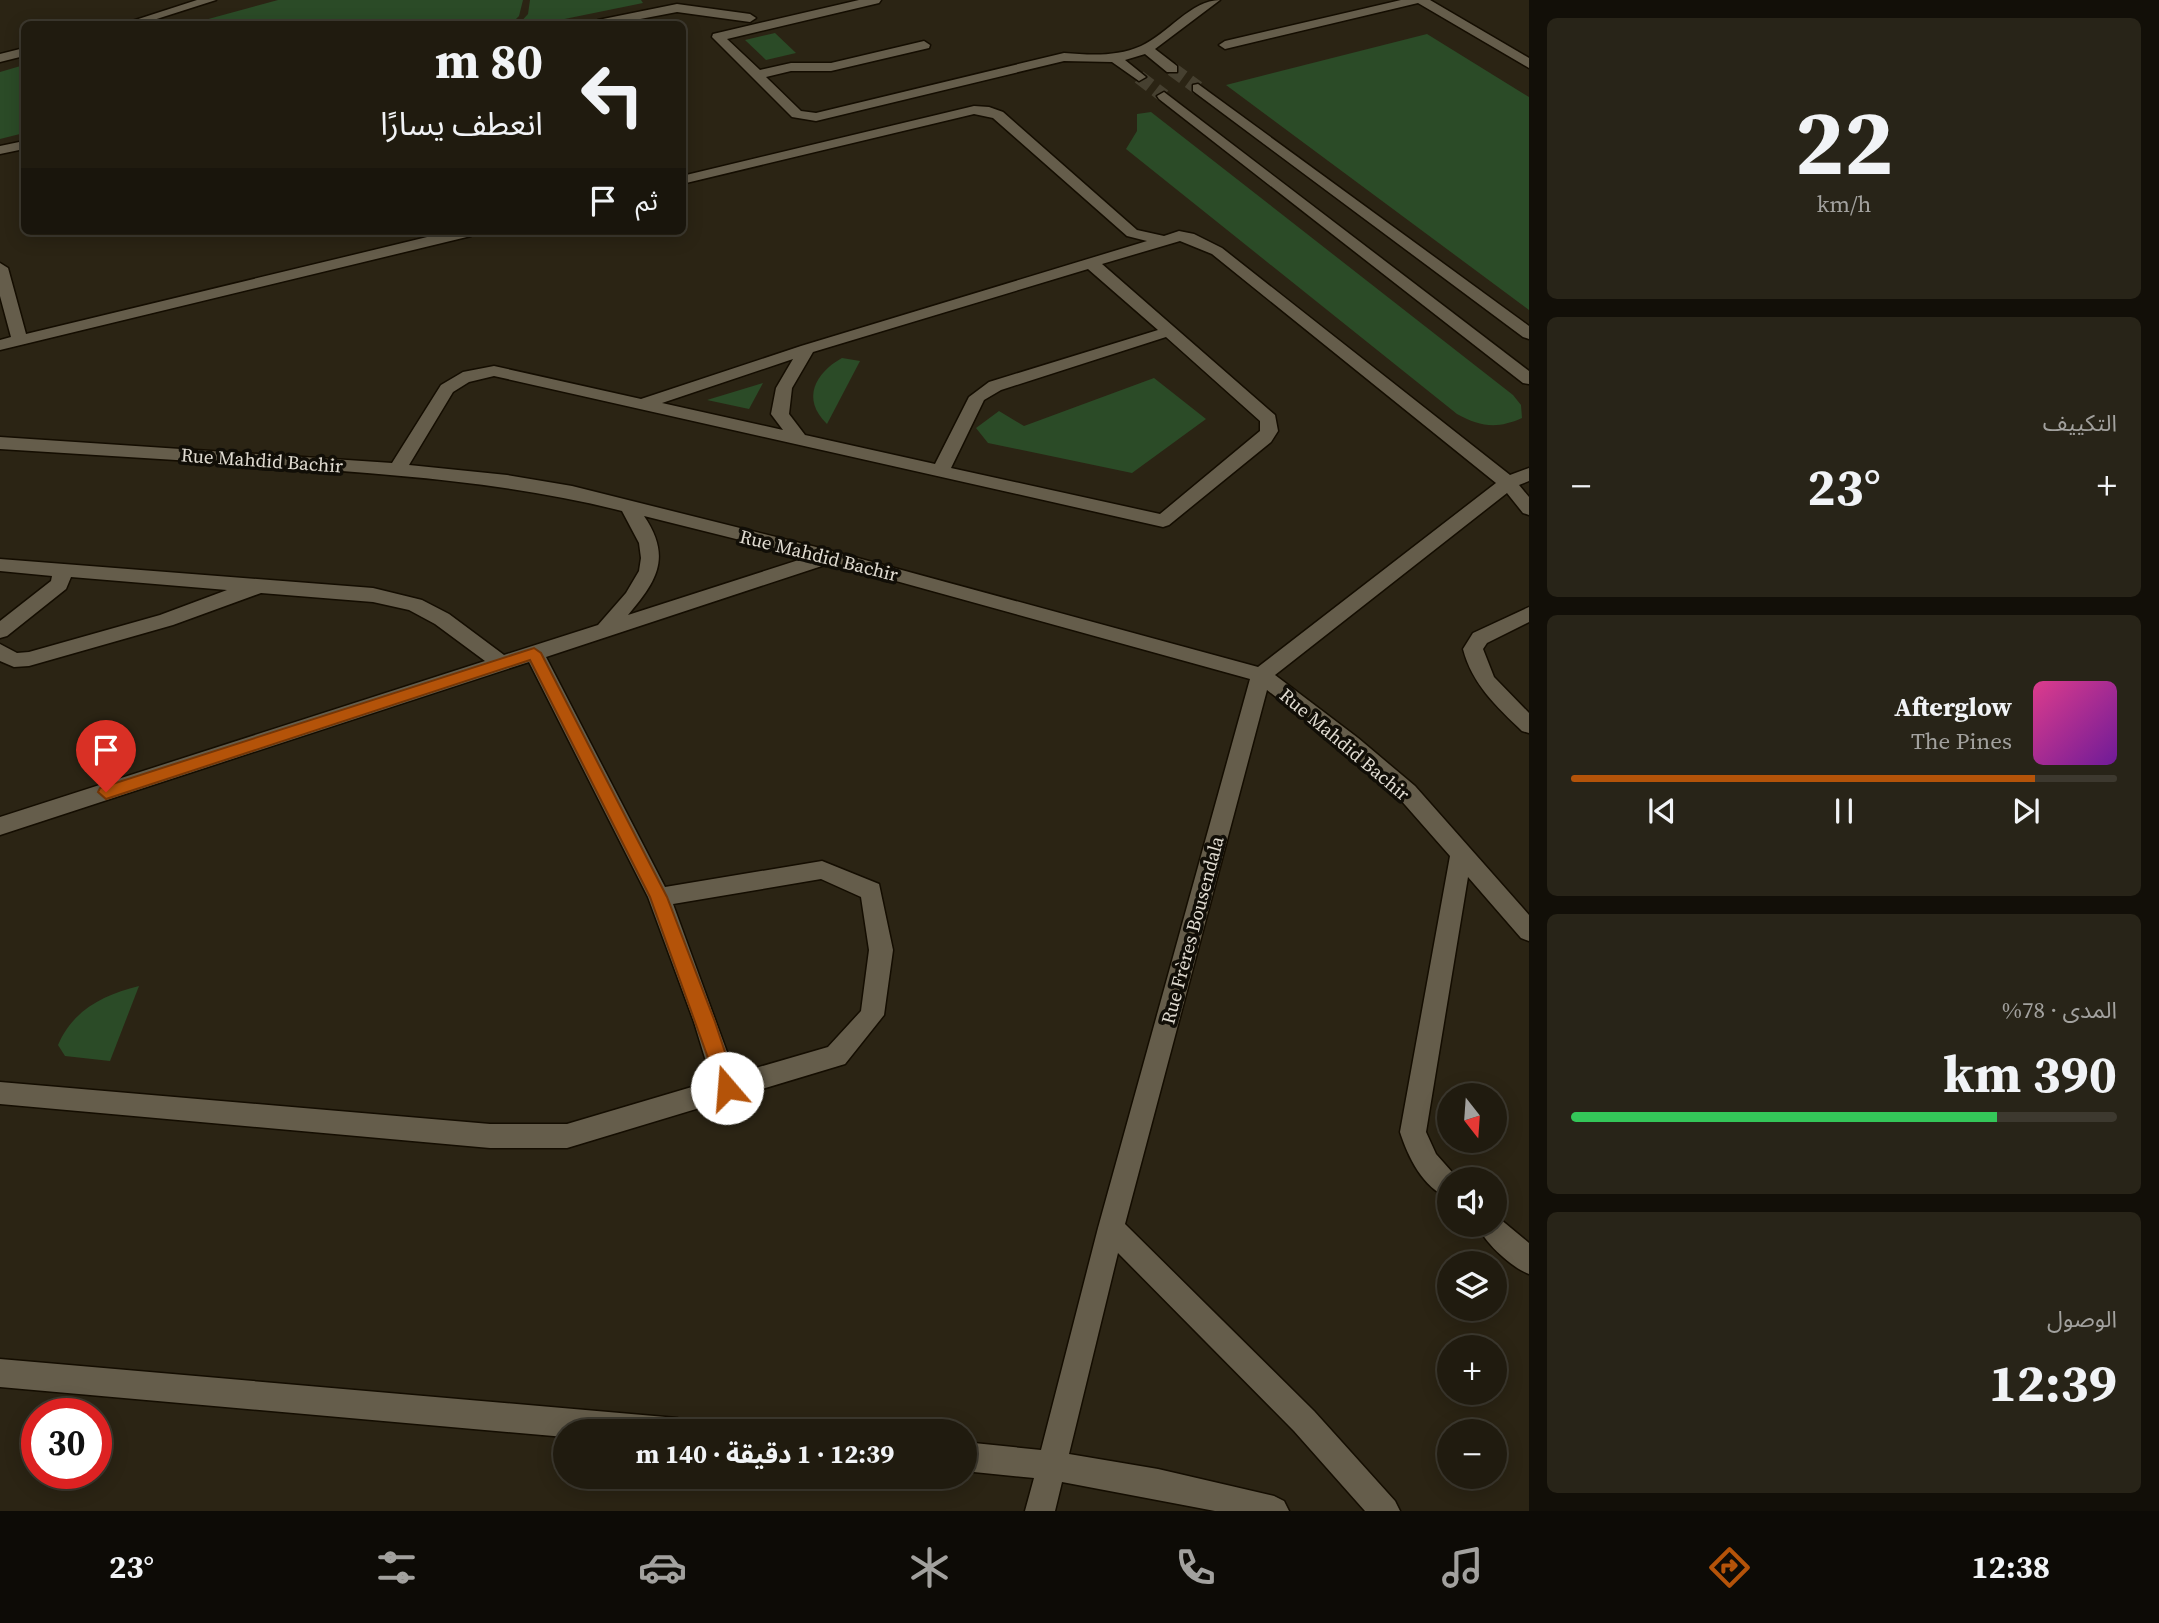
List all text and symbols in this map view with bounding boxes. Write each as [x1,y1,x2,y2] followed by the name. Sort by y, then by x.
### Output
[435,27,543,94] text: 80 m
[567,49,658,140] icon: left
[1795,80,1893,204] text: 22
[380,102,543,146] text: انعطف يسارًا
[584,182,622,220] icon: arrive
[636,183,658,219] text: ثم
[1817,188,1871,220] text: km/h
[2043,407,2117,439] text: التكييف
[180,441,344,479] street label: Rue Mahdid Bachir
[1807,451,1881,522] text: 23°
[1571,460,1591,512] text: −
[2097,460,2117,512] text: +
[737,523,901,587] street label: Rue Mahdid Bachir
[1274,682,1416,806] street label: Rue Mahdid Bachir
[1894,689,2012,725] text: Afterglow
[76,720,136,792] pin
[1911,725,2012,757] text: The Pines
[87,731,125,769] icon: arrive
[1643,792,1681,830] icon: previous
[1825,792,1863,830] icon: pause
[2007,792,2045,830] icon: next
[1154,833,1230,1027] street label: Rue Frères Bousendala
[2002,994,2117,1026] text: المدى · 78%
[1943,1038,2117,1109] text: 390 km
[690,1051,764,1125] position arrow
[1437,1083,1507,1153] north arrow
[1437,1083,1507,1489] map controls
[1437,1167,1507,1237] button: sound
[1437,1251,1507,1321] button: layers
[2047,1303,2117,1335] text: الوصول
[1437,1335,1507,1405] button: +
[1989,1347,2117,1418] text: 12:39
[21,1398,112,1489] speed limit sign: 30
[1437,1419,1507,1489] button: −
[636,1436,894,1472] text: 12:39 · 1 دقيقة · 140 m
[372,1543,421,1592] icon: filters
[638,1543,687,1592] icon: car
[905,1543,954,1592] icon: climate
[1171,1543,1220,1592] icon: phone
[1438,1543,1487,1592] icon: music
[1705,1543,1754,1592] icon: directions
[109,1545,154,1589] text: 23°
[1971,1545,2050,1589] text: 12:38

